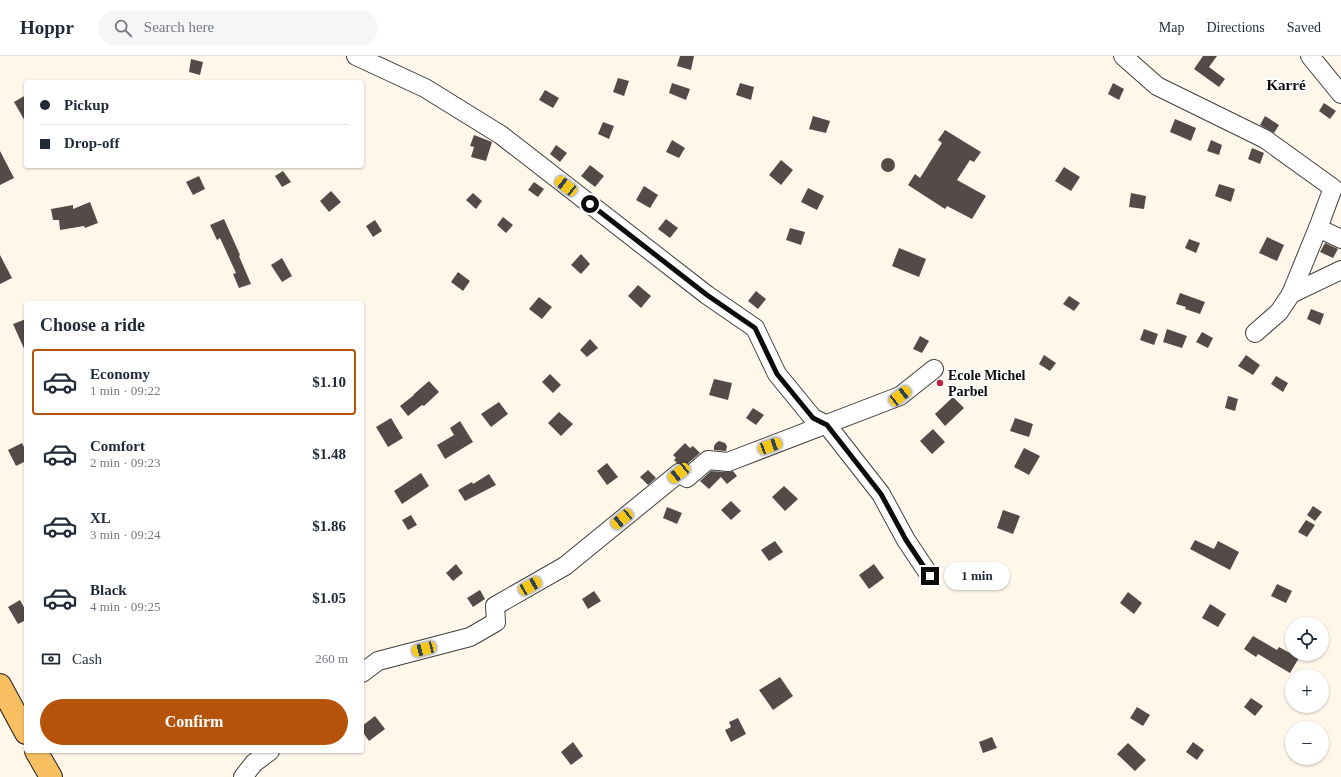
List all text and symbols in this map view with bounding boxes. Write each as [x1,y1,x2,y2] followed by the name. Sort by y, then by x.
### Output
[98,10,378,46] search box
[20,17,74,38] text: Hoppr
[112,17,134,39] icon: search
[144,19,214,35] text: Search here
[1159,20,1184,35] text: Map
[1206,20,1265,35] text: Directions
[1287,20,1321,35] text: Saved
[1266,77,1306,93] district label: Karré
[64,97,109,113] text: Pickup
[64,135,120,151] text: Drop-off
[553,174,579,198] car
[581,195,599,213] route start
[40,315,145,335] text: Choose a ride
[42,364,78,400] icon: car
[90,366,150,382] text: Economy
[948,368,1025,399] place label: Ecole Michel Parbel
[312,374,346,390] text: $1.10
[935,378,945,388] marker: Ecole Michel Parbel
[90,383,160,398] text: 1 min · 09:22
[887,384,913,408] car
[42,436,78,472] icon: car
[757,436,783,456] car
[90,438,145,454] text: Comfort
[312,446,346,462] text: $1.48
[90,455,160,470] text: 2 min · 09:23
[666,461,692,485] car
[609,507,635,531] car
[42,508,78,544] icon: car
[90,510,111,526] text: XL
[312,518,346,534] text: $1.86
[90,527,160,542] text: 3 min · 09:24
[944,562,1010,590] callout: 1 min
[921,567,939,585] route end
[961,568,993,583] text: 1 min
[517,575,543,597] car
[42,580,78,616] icon: car
[90,582,127,598] text: Black
[312,590,346,606] text: $1.05
[90,599,160,614] text: 4 min · 09:25
[1285,617,1329,765] map controls
[1285,617,1329,661] button: locate
[411,640,437,658] car
[40,648,62,670] icon: cash
[72,651,102,667] text: Cash
[315,651,348,666] text: 260 m
[1285,669,1329,713] button: +
[40,699,348,745] button: Confirm
[1285,721,1329,765] button: −

